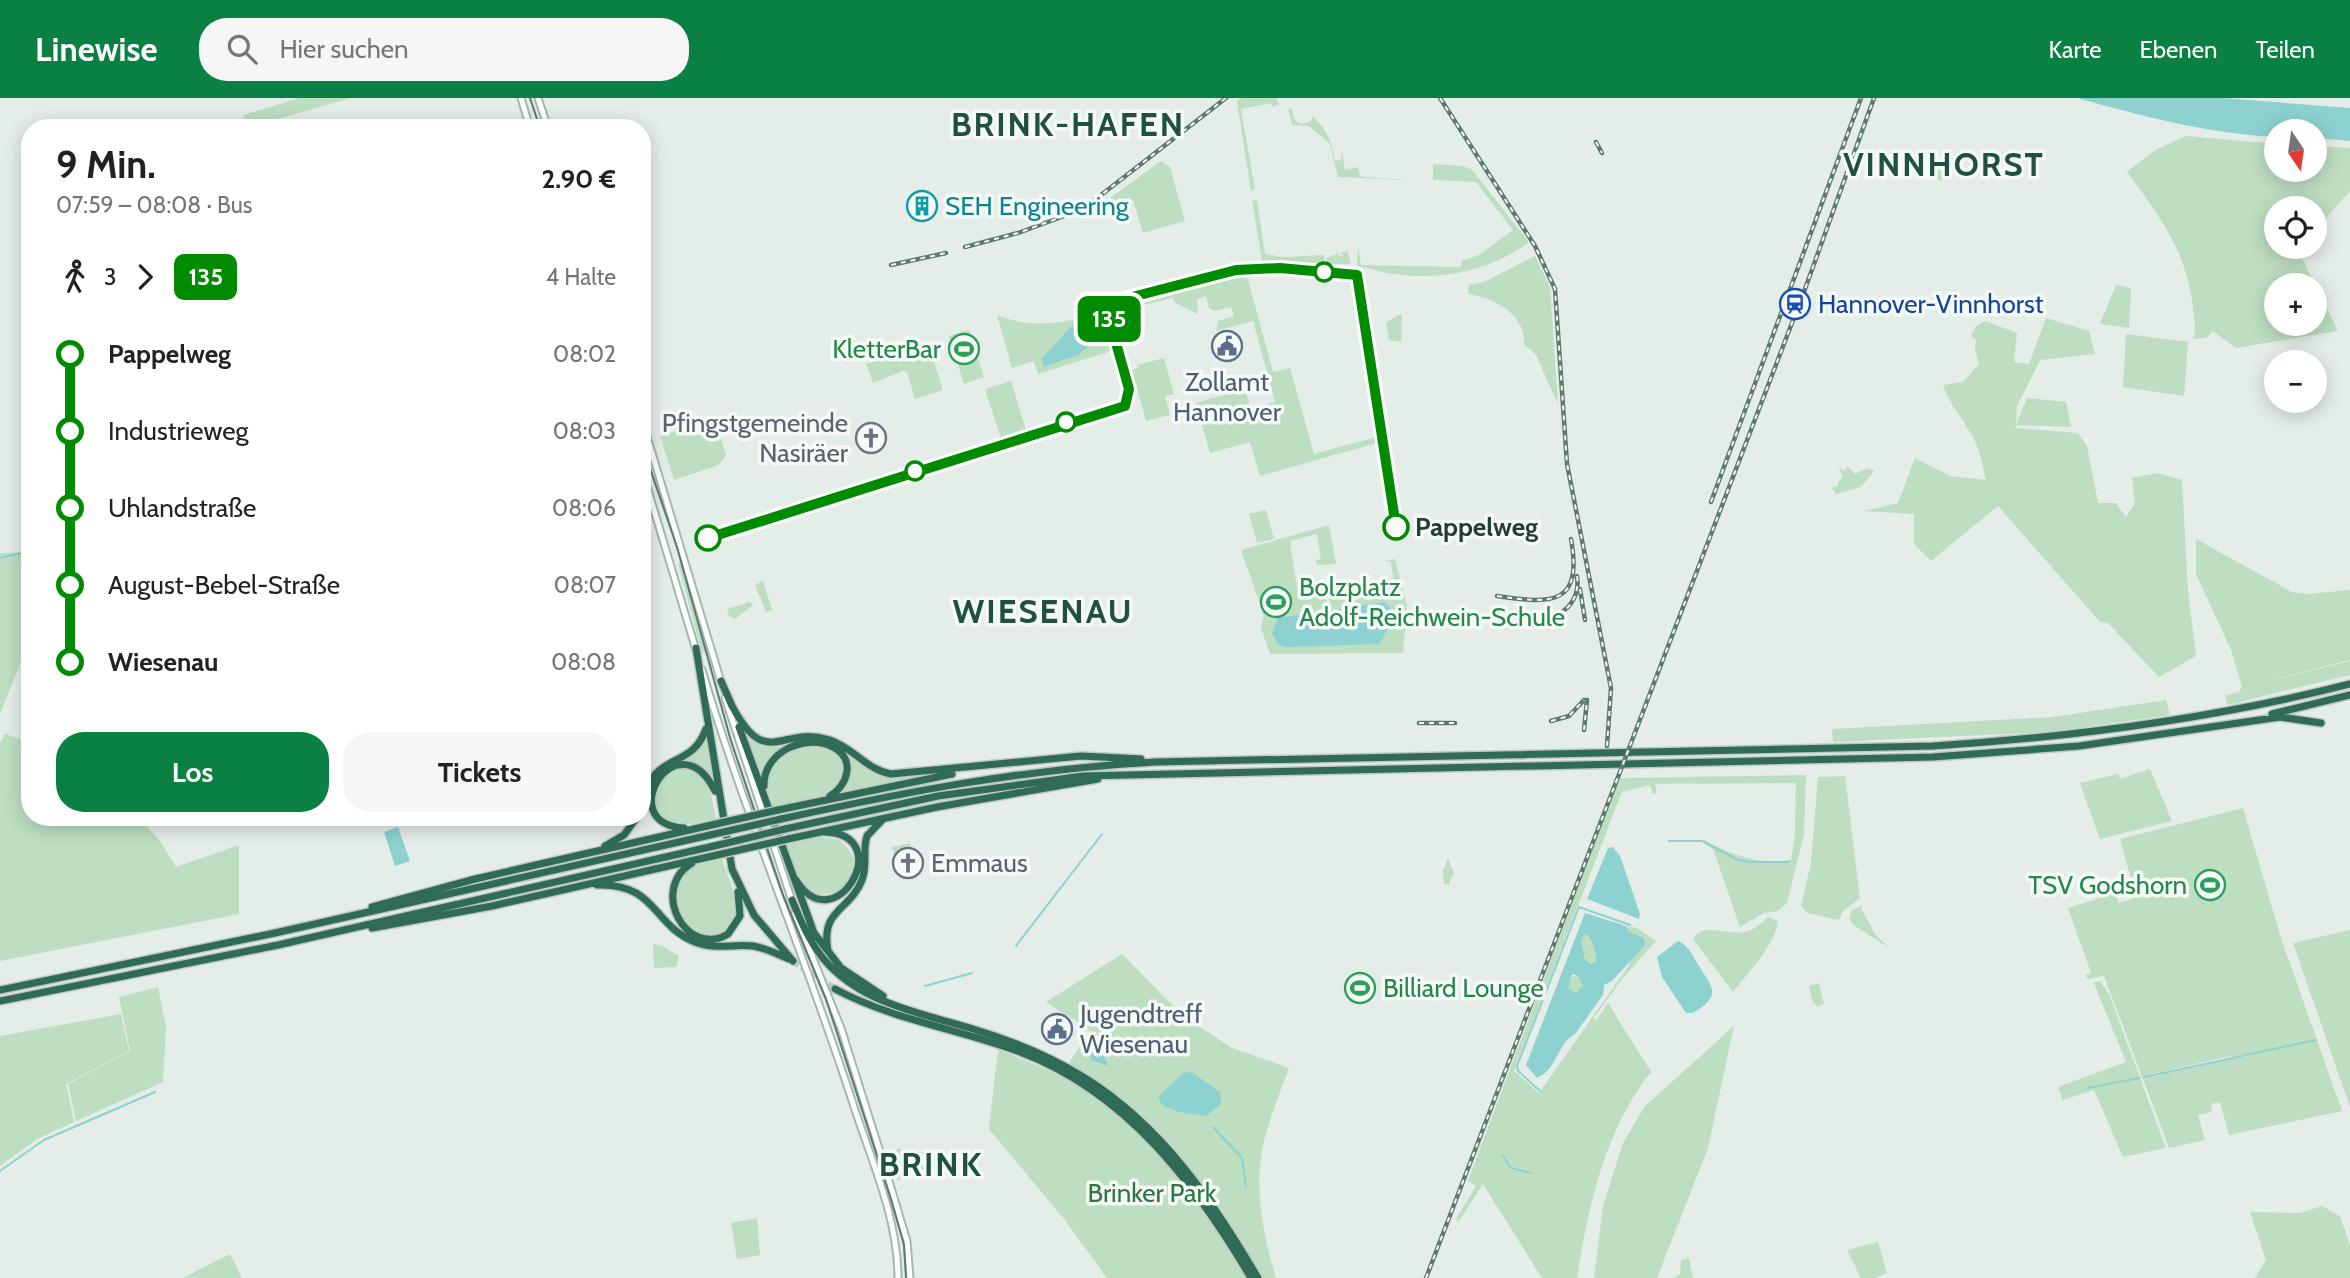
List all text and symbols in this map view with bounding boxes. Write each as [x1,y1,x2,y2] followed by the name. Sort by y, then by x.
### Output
[199,18,689,81] search box
[35,29,157,69] text: Linewise
[223,30,261,68] icon: search
[279,33,409,65] text: Hier suchen
[2048,35,2101,64] text: Karte
[2139,35,2217,64] text: Ebenen
[2255,35,2315,64] text: Teilen
[951,104,1185,144] district label: BRINK-HAFEN
[2264,119,2328,182] north arrow
[2264,119,2327,413] map controls
[56,141,156,188] text: 9 Min.
[1843,144,2045,184] district label: VINNHORST
[541,163,616,195] text: 2.90 €
[905,189,939,223] building icon: SEH Engineering
[945,190,1130,222] place label: SEH Engineering
[56,191,252,219] text: 07:59 – 08:08 · Bus
[2264,196,2327,259] button: locate
[56,258,94,296] icon: walk
[126,258,164,296] icon: forward
[188,262,223,291] text: 135
[1314,262,1334,282] unlabelled marker
[104,263,116,291] text: 3
[546,263,616,291] text: 4 Halte
[2264,273,2327,336] button: +
[1778,287,1812,321] station icon: Hannover-Vinnhorst
[1818,288,2044,320] place label: Hannover-Vinnhorst
[1069,296,1149,342] line badge: 135
[1092,304,1126,333] text: 135
[1210,329,1244,363] public building icon: Zollamt Hannover
[947,332,981,366] sports icon: KletterBar
[832,333,942,365] place label: KletterBar
[108,338,231,370] text: Pappelweg
[553,340,616,368] text: 08:02
[2264,350,2327,413] button: −
[1173,366,1282,428] place label: Zollamt Hannover
[662,407,849,469] place label: Pfingstgemeinde Nasiräer
[1056,412,1076,432] unlabelled marker
[108,415,249,447] text: Industrieweg
[553,417,616,445] text: 08:03
[854,421,888,455] church icon: Pfingstgemeinde Nasiräer
[905,461,925,481] unlabelled marker
[108,492,256,524] text: Uhlandstraße
[552,494,616,522] text: 08:06
[1415,511,1538,543] place label: Pappelweg
[1383,514,1409,540] marker: Pappelweg
[695,525,721,551] unlabelled marker
[108,569,340,601] text: August-Bebel-Straße
[554,571,616,599] text: 08:07
[1299,571,1565,633] place label: Bolzplatz Adolf-Reichwein-Schule
[1259,585,1293,619] sports icon: Bolzplatz Adolf-Reichwein-Schule
[953,591,1133,631] district label: WIESENAU
[108,646,218,678] text: Wiesenau
[551,648,616,676] text: 08:08
[56,732,329,812] button: Los
[343,732,616,812] button: Tickets
[891,846,925,880] church icon: Emmaus
[931,847,1028,879] place label: Emmaus
[2193,868,2227,902] sports icon: TSV Godshorn
[2028,869,2187,901] place label: TSV Godshorn
[1343,971,1377,1005] sports icon: Billiard Lounge
[1383,972,1544,1004] place label: Billiard Lounge
[1079,998,1203,1060] place label: Jugendtreff Wiesenau
[1040,1012,1074,1046] public building icon: Jugendtreff Wiesenau
[879,1144,983,1184] district label: BRINK
[1088,1177,1217,1209] park label: Brinker Park

